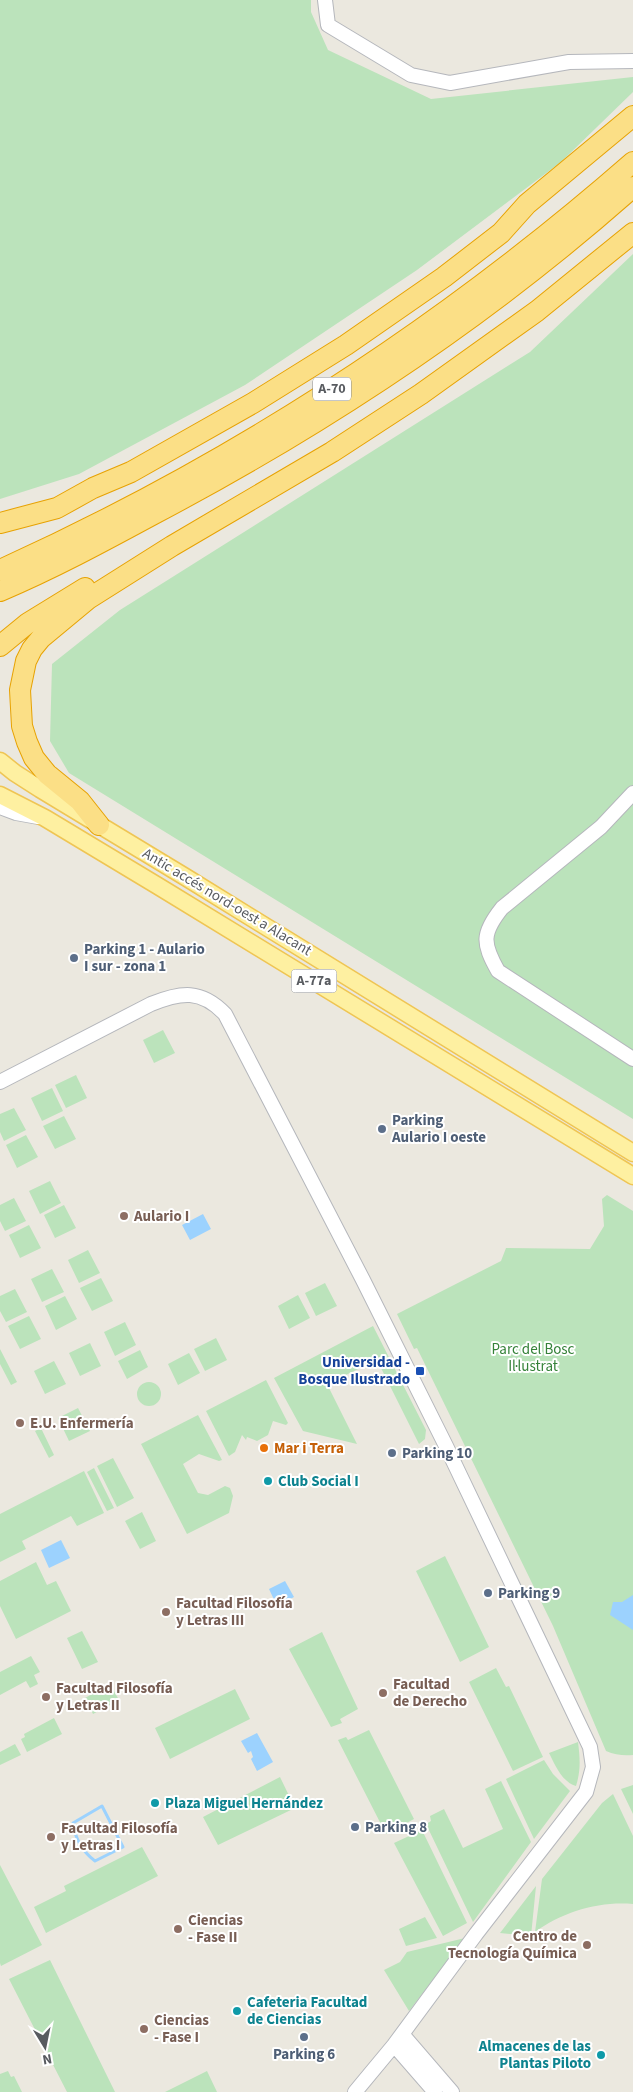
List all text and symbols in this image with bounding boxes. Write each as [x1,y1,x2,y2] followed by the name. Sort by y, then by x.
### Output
[313,378,351,400] road number: A-70
[138,843,316,961] street label: Antic accés nord-oest a Alacant
[84,939,205,977] place label: Parking 1 - Aulario I sur - zona 1
[68,952,80,964] marker: Parking 1 - Aulario I sur - zona 1
[292,969,336,992] road number: A-77a
[391,1110,486,1148] place label: Parking Aulario I oeste
[376,1123,388,1135] marker: Parking Aulario I oeste
[133,1206,189,1227] place label: Aulario I
[118,1210,130,1222] marker: Aulario I
[492,1339,575,1377] park label: Parc del Bosc Il·lustrat
[298,1352,410,1390] place label: Universidad - Bosque Ilustrado
[414,1365,426,1377] marker: Universidad - Bosque Ilustrado
[30,1413,134,1434] place label: E.U. Enfermería
[14,1417,26,1429] marker: E.U. Enfermería
[274,1438,344,1459] place label: Mar i Terra
[258,1442,270,1454] marker: Mar i Terra
[402,1443,472,1464] place label: Parking 10
[386,1447,398,1459] marker: Parking 10
[278,1471,359,1492] place label: Club Social I
[262,1475,274,1487] marker: Club Social I
[498,1583,560,1604] place label: Parking 9
[482,1587,494,1599] marker: Parking 9
[176,1593,293,1631] place label: Facultad Filosofía y Letras III
[160,1606,172,1618] marker: Facultad Filosofía y Letras III
[393,1674,467,1712] place label: Facultad de Derecho
[56,1678,173,1716] place label: Facultad Filosofía y Letras II
[377,1687,389,1699] marker: Facultad de Derecho
[40,1691,52,1703] marker: Facultad Filosofía y Letras II
[165,1793,323,1814] place label: Plaza Miguel Hernández
[149,1797,161,1809] marker: Plaza Miguel Hernández
[365,1817,427,1838] place label: Parking 8
[61,1818,178,1856] place label: Facultad Filosofía y Letras I
[349,1821,361,1833] marker: Parking 8
[45,1831,57,1843] marker: Facultad Filosofía y Letras I
[188,1910,243,1948] place label: Ciencias - Fase II
[172,1923,184,1935] marker: Ciencias - Fase II
[448,1926,577,1964] place label: Centro de Tecnología Química
[581,1939,593,1951] marker: Centro de Tecnología Química
[247,1992,367,2030] place label: Cafeteria Facultad de Ciencias
[231,2005,243,2017] marker: Cafeteria Facultad de Ciencias
[154,2010,209,2048] place label: Ciencias - Fase I
[20,2022,70,2072] north arrow
[138,2023,150,2035] marker: Ciencias - Fase I
[298,2031,310,2043] marker: Parking 6
[478,2036,591,2074] place label: Almacenes de las Plantas Piloto
[273,2044,335,2065] place label: Parking 6
[41,2048,53,2069] text: N
[595,2049,607,2061] marker: Almacenes de las Plantas Piloto

